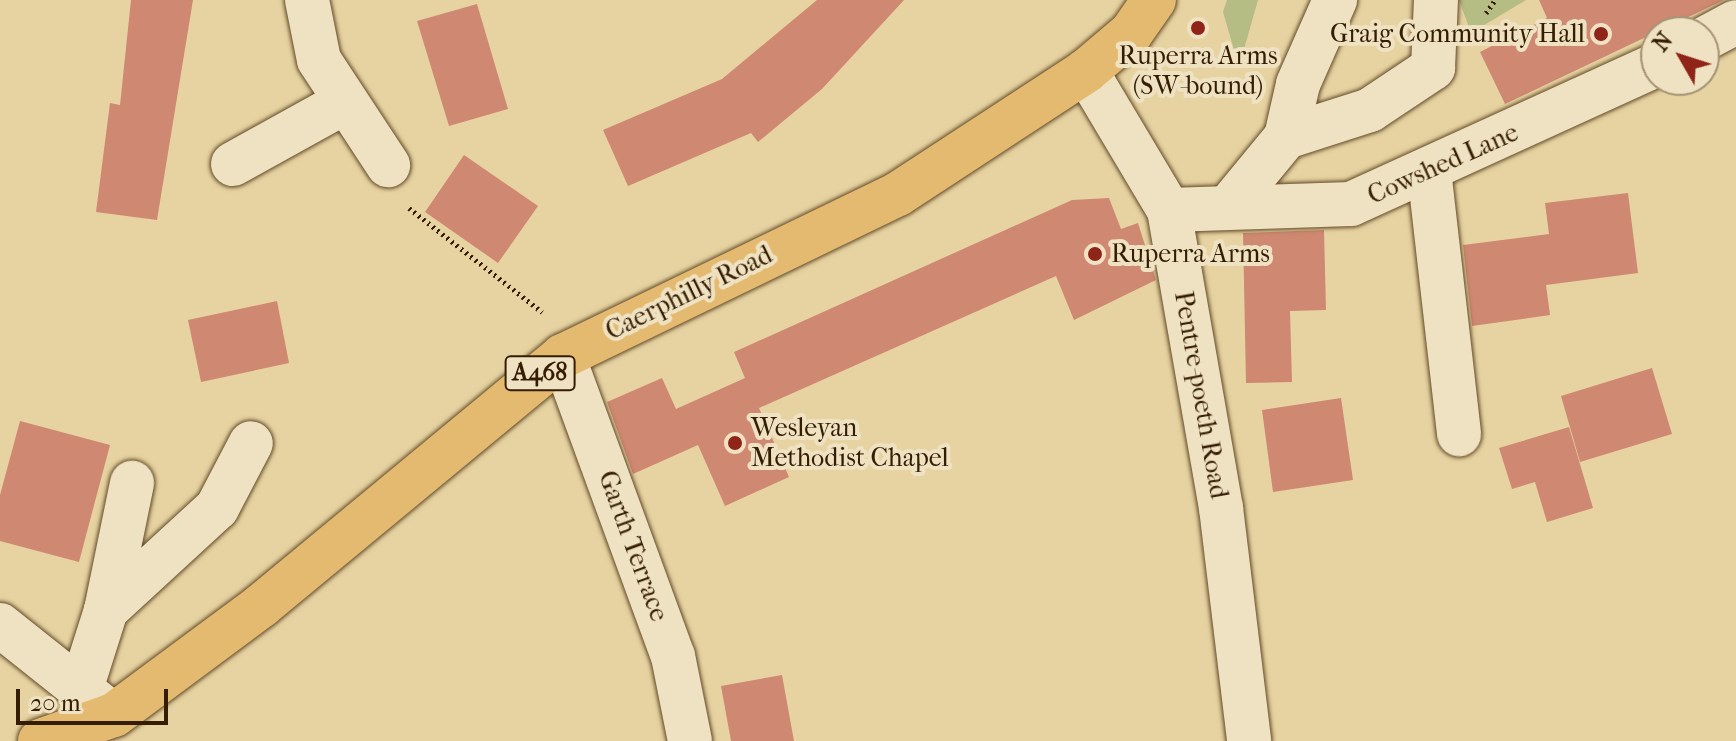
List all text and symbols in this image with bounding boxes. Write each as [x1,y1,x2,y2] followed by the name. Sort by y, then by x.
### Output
[1640,16,1720,96] north arrow
[1330,18,1585,50] place label: Graig Community Hall
[1189,19,1207,37] marker: Ruperra Arms (SW-bound)
[1592,25,1610,43] marker: Graig Community Hall
[1648,27,1678,57] text: N
[1119,40,1277,102] place label: Ruperra Arms (SW-bound)
[1363,117,1523,211] street label: Cowshed Lane
[1111,238,1270,270] place label: Ruperra Arms
[601,239,777,347] street label: Caerphilly Road
[1086,245,1104,263] marker: Ruperra Arms
[1167,289,1235,501] street label: Pentre-poeth Road
[504,353,576,393] road number: A468
[751,412,949,474] place label: Wesleyan Methodist Chapel
[726,434,744,452] marker: Wesleyan Methodist Chapel
[591,467,675,625] street label: Garth Terrace
[20,673,172,723] scale bar
[30,689,81,717] text: 20 m

